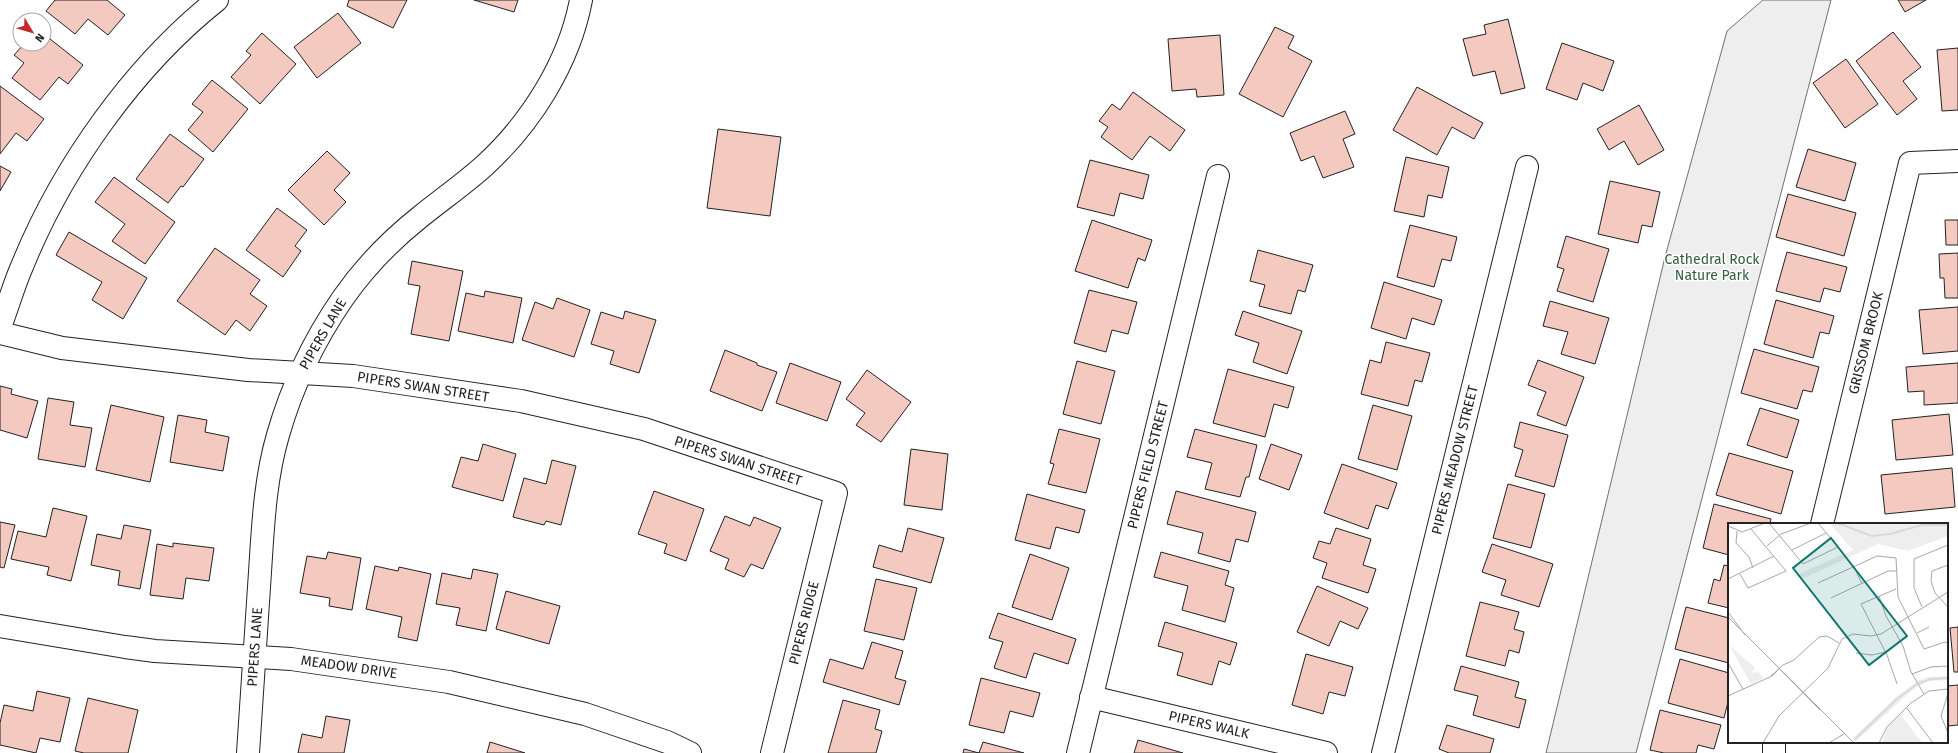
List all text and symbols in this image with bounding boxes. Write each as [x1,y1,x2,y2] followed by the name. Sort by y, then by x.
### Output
[12,12,52,52] north arrow
[32,31,47,45] text: N
[1664,251,1760,284] park label: Cathedral Rock Nature Park
[1845,289,1887,396] street label: GRISSOM BROOK
[296,295,350,373] street label: PIPERS LANE
[356,368,491,406] street label: PIPERS SWAN STREET
[1428,383,1482,536] street label: PIPERS MEADOW STREET
[1124,399,1172,531] street label: PIPERS FIELD STREET
[672,432,805,490] street label: PIPERS SWAN STREET
[1728,523,1948,743] inset map
[785,579,823,667] street label: PIPERS RIDGE
[244,607,266,687] street label: PIPERS LANE
[300,652,398,682] street label: MEADOW DRIVE
[1167,707,1252,743] street label: PIPERS WALK

